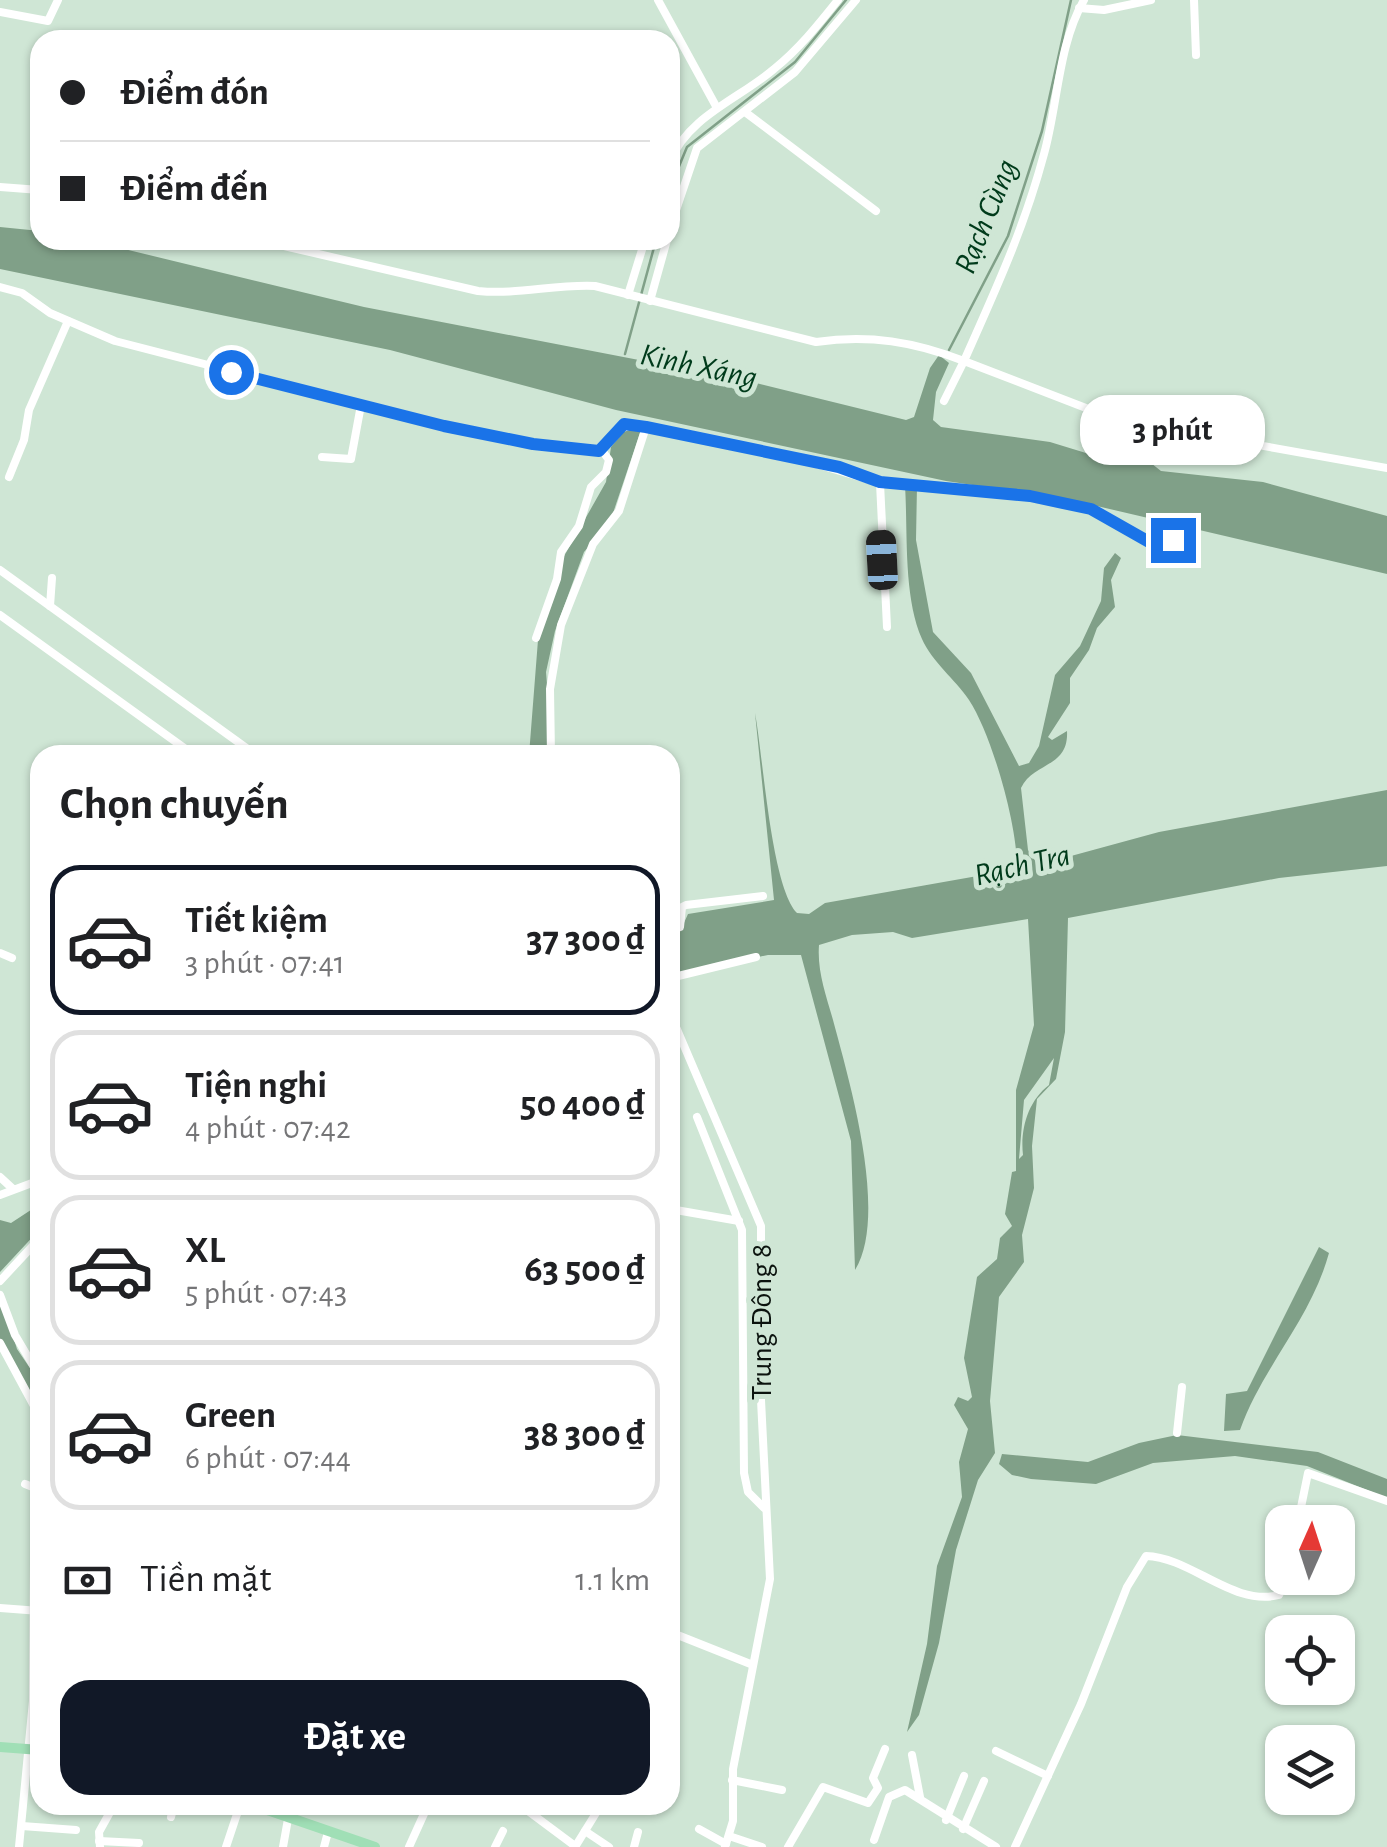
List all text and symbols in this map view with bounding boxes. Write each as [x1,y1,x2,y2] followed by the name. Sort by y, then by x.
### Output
[120,74,269,112] text: Điểm đón
[949,155,1023,278] water label: Rạch Cùng
[120,170,268,208] text: Điểm đến
[637,338,760,394] water label: Kinh Xáng
[209,350,254,395] route start
[1080,395,1266,465] callout: 3 phút
[1133,414,1212,446] text: 3 phút
[1151,518,1196,563] route end
[865,529,899,591] car
[60,782,289,827] text: Chọn chuyến
[971,838,1073,892] water label: Rạch Tra
[65,895,155,985] icon: car
[185,902,328,940] text: Tiết kiệm
[526,921,645,959] text: 37 300 ₫
[185,947,345,979] text: 3 phút · 07:41
[65,1060,155,1150] icon: car
[185,1067,327,1105] text: Tiện nghi
[520,1086,645,1124] text: 50 400 ₫
[185,1112,351,1144] text: 4 phút · 07:42
[65,1225,155,1315] icon: car
[185,1232,225,1270] text: XL
[747,1244,777,1400] street label: Trung Đông 8
[524,1251,645,1289] text: 63 500 ₫
[185,1277,347,1309] text: 5 phút · 07:43
[65,1390,155,1480] icon: car
[185,1397,276,1435] text: Green
[524,1416,645,1454] text: 38 300 ₫
[185,1442,351,1474] text: 6 phút · 07:44
[1265,1505,1355,1595] north arrow
[1265,1505,1355,1815] map controls
[60,1553,115,1608] icon: cash
[140,1561,271,1599] text: Tiền mặt
[575,1564,650,1596] text: 1.1 km
[1265,1615,1355,1705] button: locate
[60,1680,650,1795] button: Đặt xe
[1265,1725,1355,1815] button: layers

